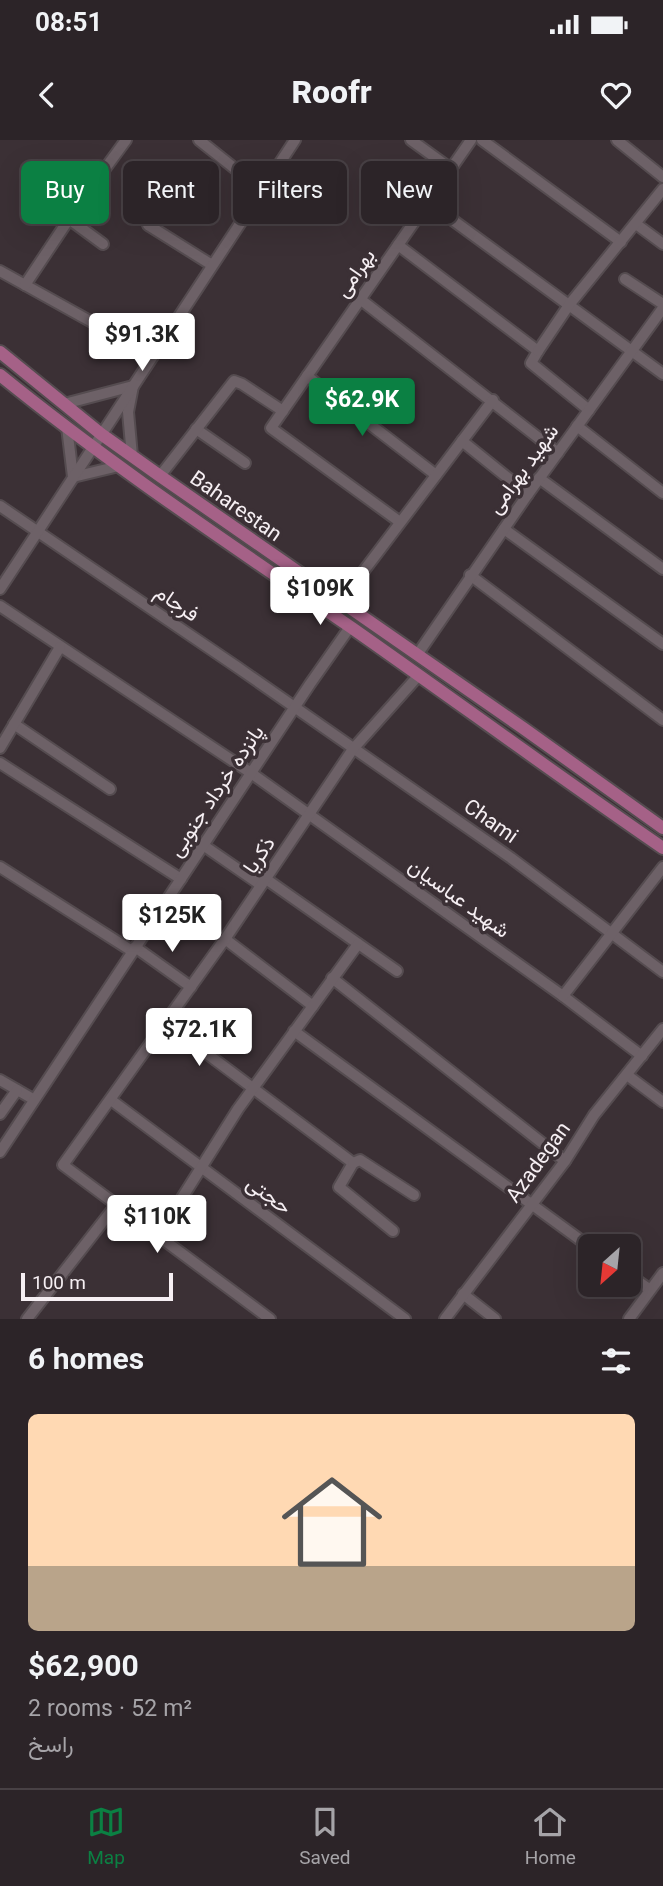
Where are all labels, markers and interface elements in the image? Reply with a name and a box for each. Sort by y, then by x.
text: 08:51 [35,4,102,45]
text: Roofr [291,70,372,120]
icon: back [28,76,66,114]
icon: heart [597,76,635,114]
chip: Buy [21,161,109,224]
chip: Rent [123,161,219,224]
chip: Filters [233,161,347,224]
chip: New [361,161,457,224]
street label: بهرامی [327,243,385,305]
pin: $91.3K [85,314,199,373]
text: $91.3K [105,318,179,354]
pin: $62.9K [305,378,419,438]
text: $62.9K [325,383,399,419]
street label: شهید بهرامی [480,418,568,522]
street label: Baharestan [182,463,288,551]
pin: $109K [271,568,369,627]
text: $109K [286,572,354,608]
street label: فرجام [147,577,205,631]
street label: پانزده خرداد جنوبی [161,719,274,865]
street label: Chami [456,791,524,853]
street label: ذکریا [236,830,285,881]
street label: شهید عباسیان [400,851,516,948]
pin: $125K [123,894,221,954]
text: $125K [138,899,206,935]
pin: $72.1K [142,1009,256,1068]
text: $72.1K [162,1013,236,1049]
street label: Azadegan [498,1115,580,1210]
street label: حجتی [238,1168,298,1224]
pin: $110K [108,1196,206,1255]
text: $110K [123,1200,191,1236]
north arrow [578,1234,640,1297]
map controls [578,1234,641,1297]
scale bar [21,1270,173,1302]
text: 100 m [32,1270,86,1299]
text: 6 homes [28,1338,144,1385]
icon: filters [597,1342,635,1380]
icon: home [269,1459,395,1585]
text: $62,900 [28,1645,139,1692]
text: 2 rooms · 52 m² [28,1692,192,1728]
text: راسخ [28,1728,74,1764]
tab: Map [87,1803,125,1874]
tab: Saved [299,1803,351,1874]
tab: Home [525,1803,576,1874]

